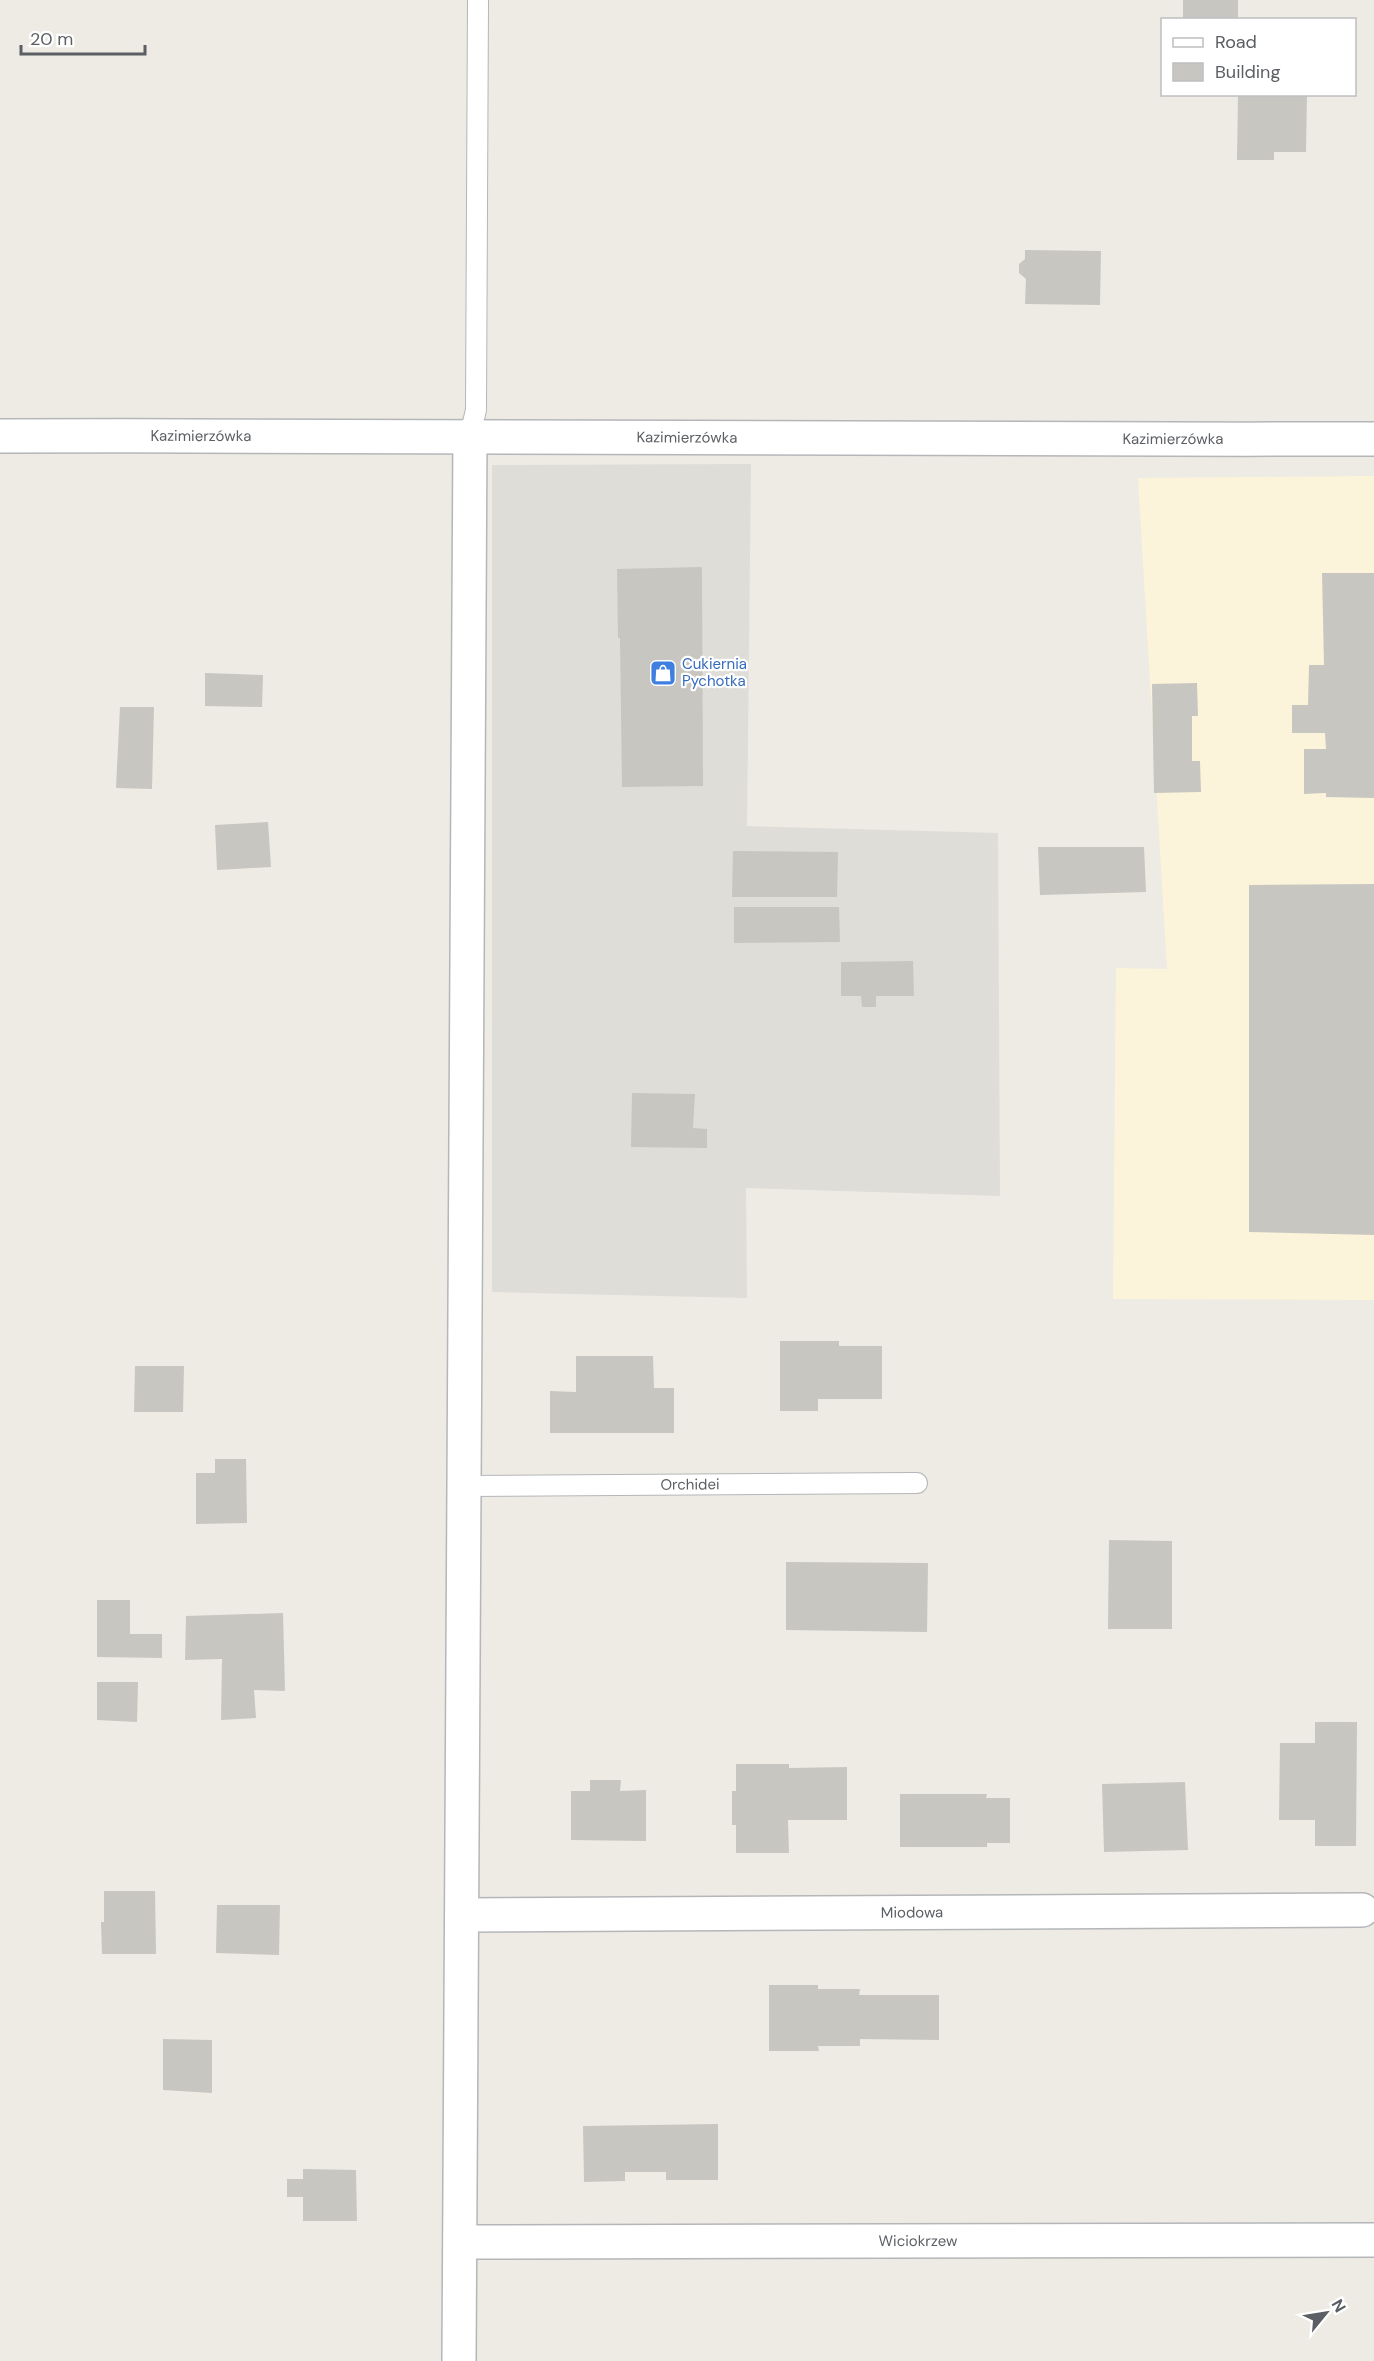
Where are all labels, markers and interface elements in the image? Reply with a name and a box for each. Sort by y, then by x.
scale bar [21,18,146,56]
legend [1161,18,1356,96]
text: 20 m [30,27,73,51]
text: Road [1215,30,1257,54]
text: Building [1215,60,1280,84]
street label: Kazimierzówka [151,426,251,446]
street label: Kazimierzówka [637,427,737,448]
street label: Kazimierzówka [1123,429,1223,449]
place label: Cukiernia Pychotka [682,654,747,691]
shop icon: Cukiernia Pychotka [648,658,678,688]
street label: Orchidei [660,1474,720,1495]
street label: Miodowa [881,1902,943,1923]
street label: Wiciokrzew [879,2231,958,2251]
north arrow [1296,2283,1356,2343]
text: N [1327,2295,1351,2316]

